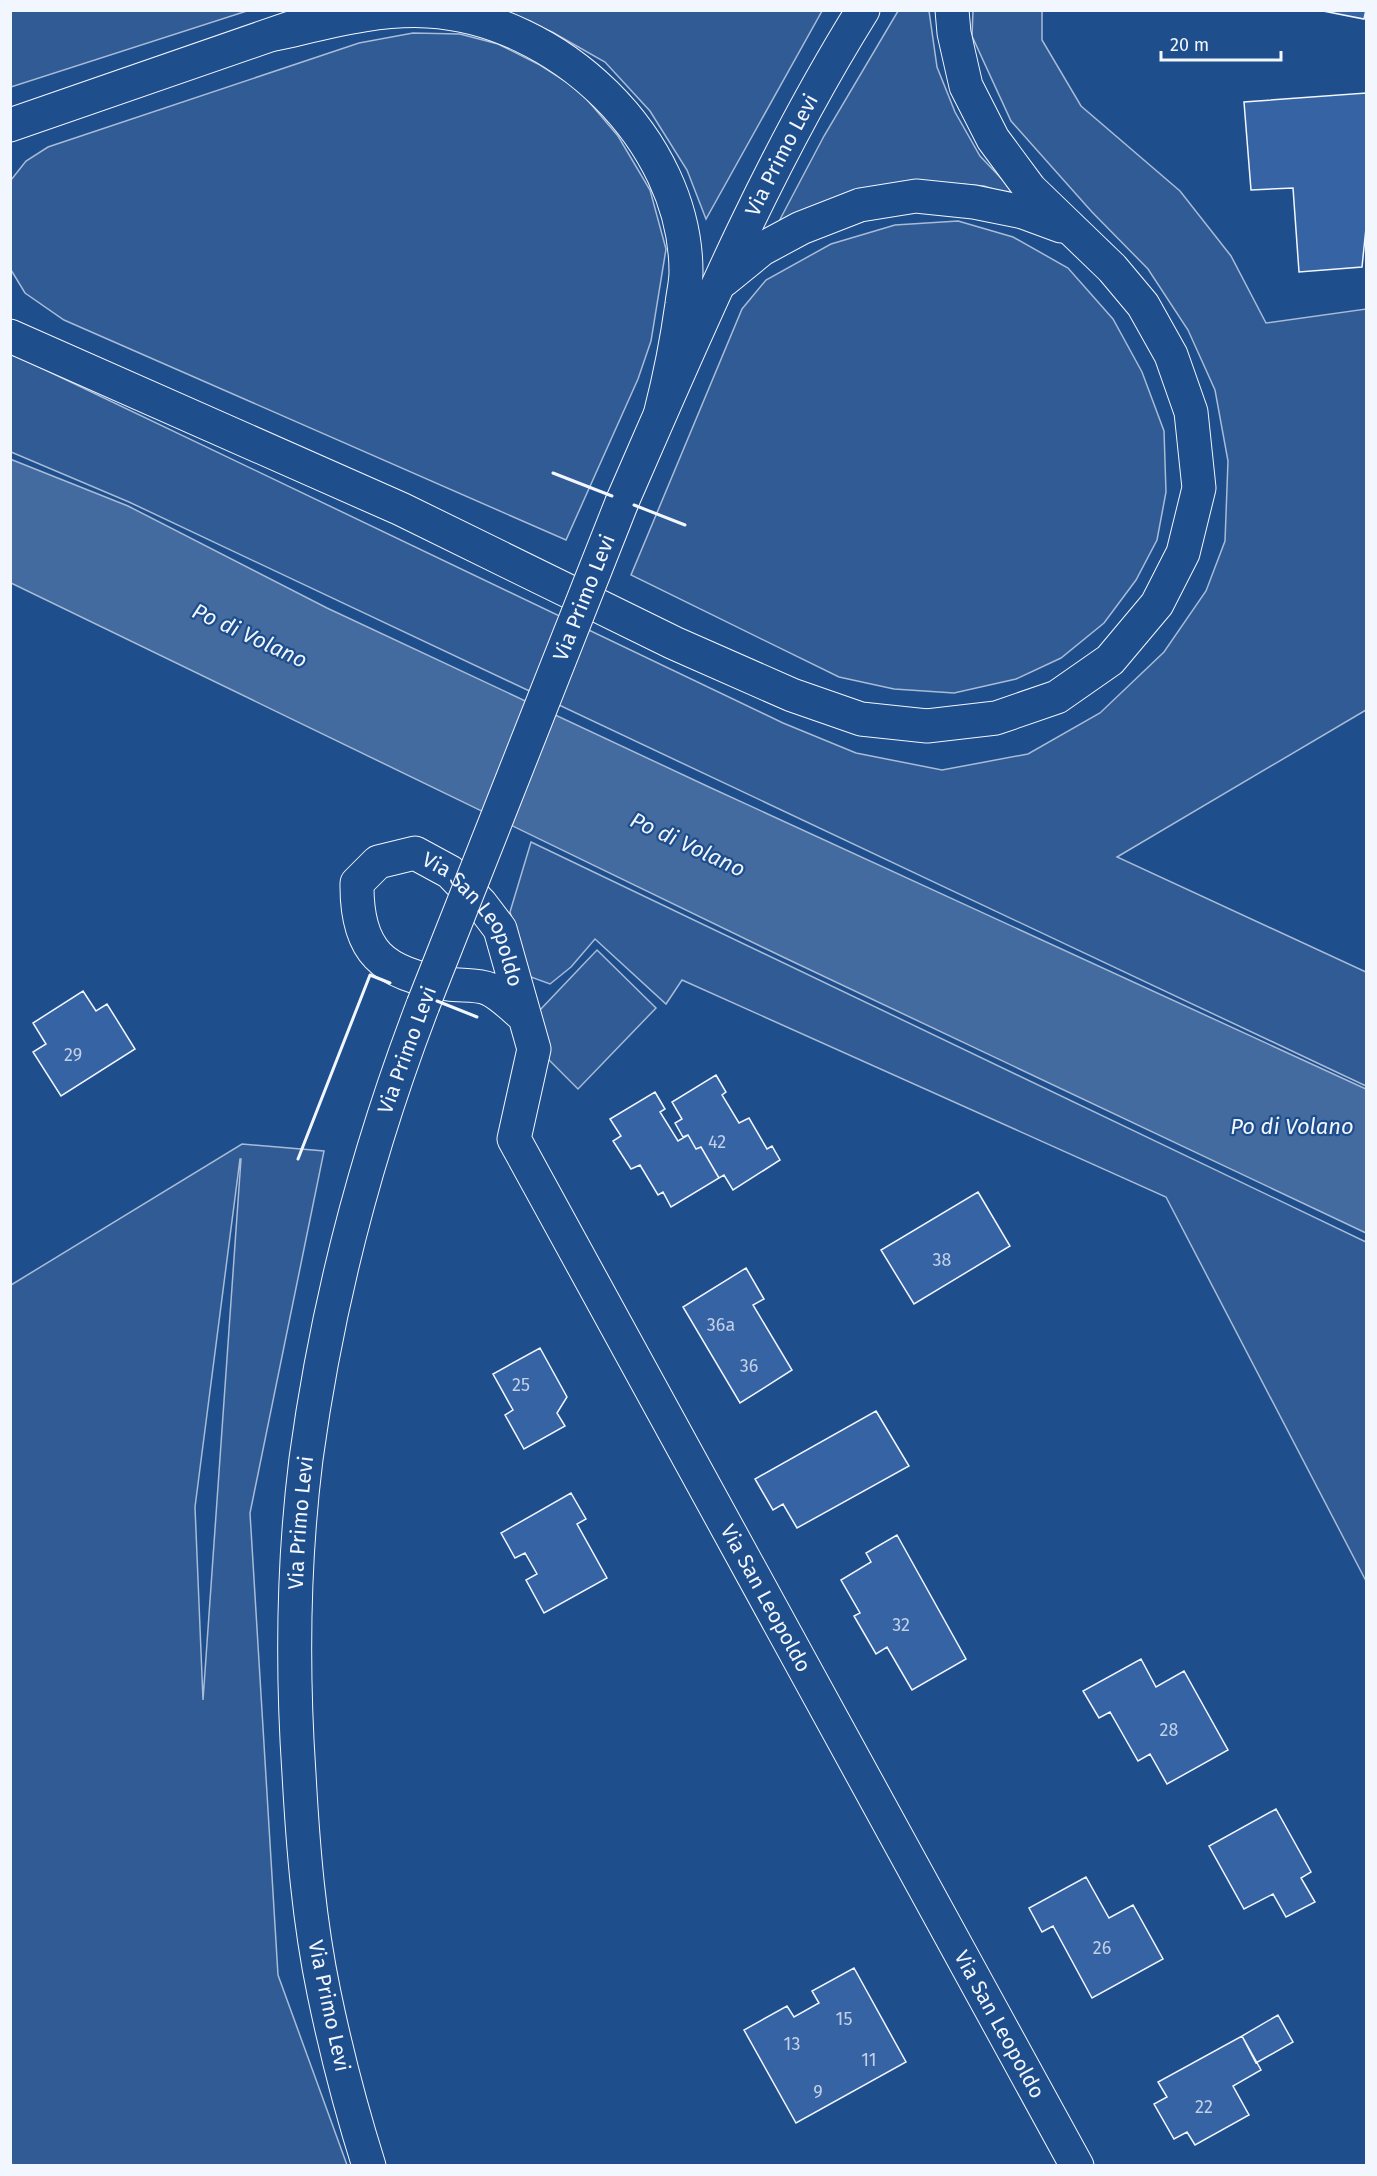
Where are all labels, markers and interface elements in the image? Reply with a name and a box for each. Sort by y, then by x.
scale bar [1161,24,1281,62]
text: 20 m [1170,34,1209,56]
street label: Via Primo Levi [739,89,824,220]
street label: Via Primo Levi [547,531,621,665]
water label: Po di Volano [188,597,312,674]
water label: Po di Volano [626,806,750,883]
street label: Via San Leopoldo [418,846,529,989]
street label: Via Primo Levi [372,983,442,1117]
house number: 29 [64,1044,82,1066]
water label: Po di Volano [1230,1113,1354,1140]
house number: 42 [708,1131,726,1153]
house number: 38 [933,1249,952,1271]
house number: 36a [707,1314,735,1336]
house number: 36 [740,1355,758,1377]
house number: 25 [512,1374,530,1396]
street label: Via Primo Levi [283,1454,319,1590]
street label: Via San Leopoldo [715,1520,817,1677]
house number: 32 [892,1614,910,1636]
house number: 28 [1160,1719,1178,1741]
house number: 26 [1093,1937,1111,1959]
street label: Via Primo Levi [302,1938,356,2074]
street label: Via San Leopoldo [948,1946,1050,2103]
house number: 15 [836,2008,852,2030]
house number: 13 [784,2033,800,2055]
house number: 11 [861,2049,877,2071]
house number: 9 [813,2081,823,2103]
house number: 22 [1195,2096,1213,2118]

